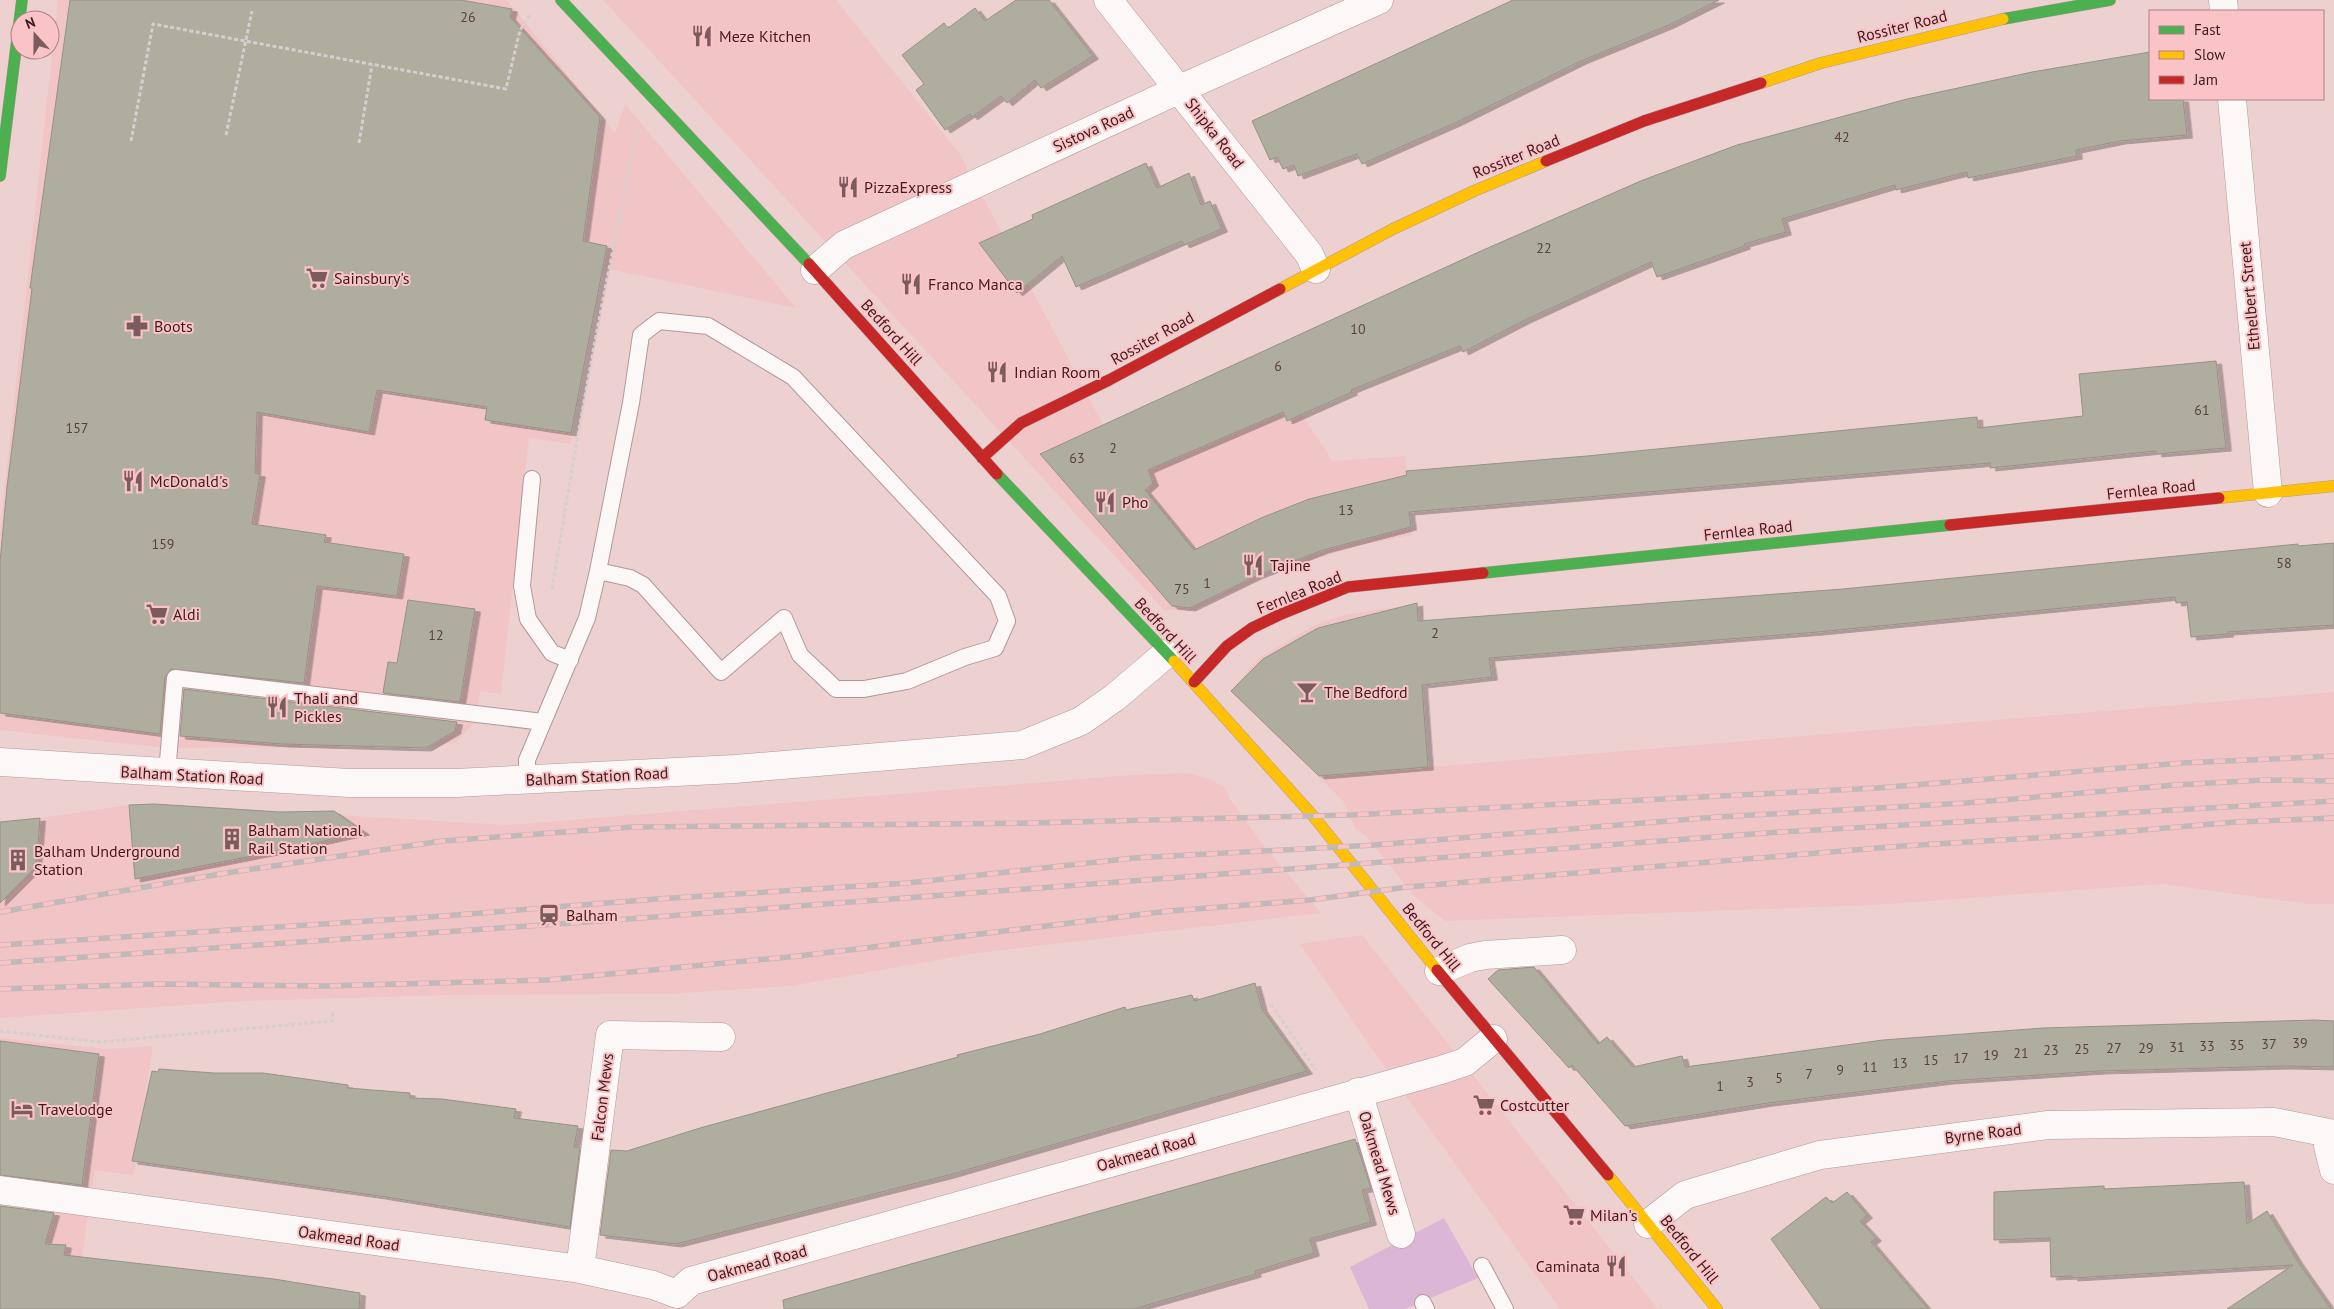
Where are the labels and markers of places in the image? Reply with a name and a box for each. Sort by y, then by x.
restaurant icon: Meze Kitchen [689,23,715,49]
place label: Meze Kitchen [719,26,811,46]
restaurant icon: PizzaExpress [835,174,861,200]
place label: PizzaExpress [864,177,952,197]
supermarket icon: Sainsbury's [304,265,330,291]
place label: Sainsbury's [334,268,410,288]
restaurant icon: Franco Manca [898,271,924,297]
place label: Franco Manca [928,274,1023,294]
pharmacy icon: Boots [124,313,150,339]
place label: Boots [154,316,193,336]
restaurant icon: Indian Room [984,359,1010,385]
place label: Indian Room [1014,362,1100,382]
restaurant icon: McDonald's [120,468,146,494]
place label: McDonald's [150,471,228,491]
restaurant icon: Pho [1092,489,1118,515]
place label: Pho [1122,492,1148,512]
restaurant icon: Tajine [1240,552,1266,578]
place label: Tajine [1270,555,1311,575]
supermarket icon: Aldi [144,601,170,627]
place label: Aldi [173,604,200,624]
bar icon: The Bedford [1294,679,1320,705]
place label: The Bedford [1324,682,1408,702]
place label: Thali and Pickles [294,688,358,726]
restaurant icon: Thali and Pickles [264,694,290,720]
place label: Balham National Rail Station [248,820,363,858]
building icon: Balham National Rail Station [219,826,245,852]
place label: Balham Underground Station [34,841,180,879]
building icon: Balham Underground Station [5,847,31,873]
station icon: Balham [536,902,562,928]
place label: Balham [566,905,618,925]
supermarket icon: Costcutter [1471,1092,1497,1118]
place label: Costcutter [1500,1095,1570,1115]
hotel icon: Travelodge [9,1096,35,1122]
place label: Travelodge [38,1099,113,1119]
supermarket icon: Milan's [1561,1202,1587,1228]
place label: Milan's [1590,1205,1638,1225]
restaurant icon: Caminata [1603,1253,1629,1279]
place label: Caminata [1536,1256,1600,1276]

